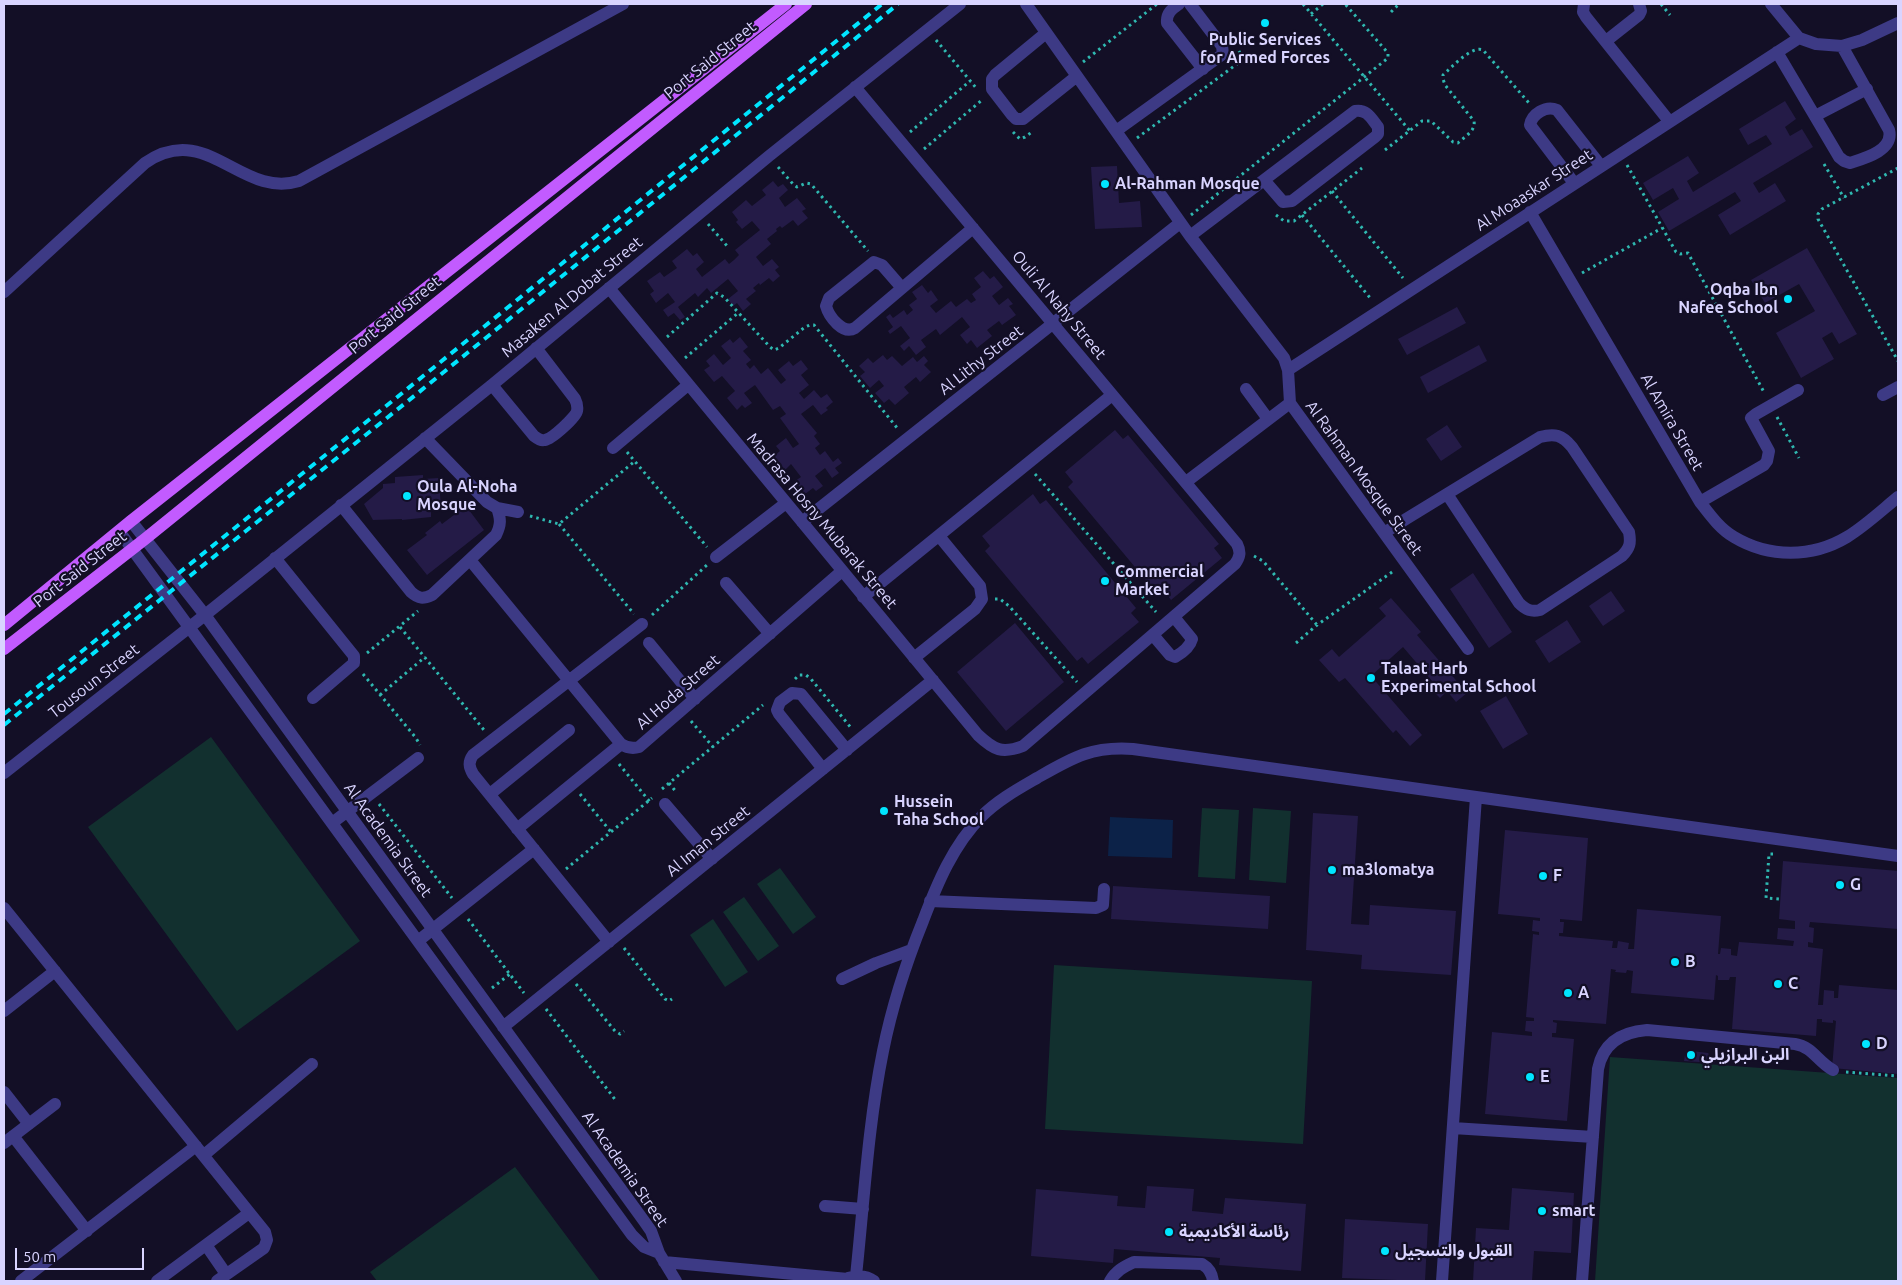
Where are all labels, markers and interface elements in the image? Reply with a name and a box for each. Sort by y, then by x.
street label: Port Said Street [660,17,760,103]
marker: Public Services for Armed Forces [1259,17,1271,29]
place label: Public Services for Armed Forces [1200,30,1330,68]
street label: Al Moaaskar Street [1472,145,1596,235]
place label: Al-Rahman Mosque [1115,174,1260,194]
marker: Al-Rahman Mosque [1099,178,1111,190]
street label: Masaken Al Dobat Street [498,232,646,362]
street label: Ouli Al Nahy Street [1008,247,1110,363]
street label: Port Said Street [345,272,445,358]
place label: Oqba Ibn Nafee School [1678,280,1778,318]
marker: Oqba Ibn Nafee School [1782,293,1794,305]
street label: Al Lithy Street [935,321,1027,399]
street label: Al Amira Street [1636,370,1708,474]
street label: Al Rahman Mosque Street [1301,397,1427,559]
street label: Madrasa Hosny Mubarak Street [743,429,901,613]
place label: Oula Al-Noha Mosque [417,477,517,515]
marker: Oula Al-Noha Mosque [401,490,413,502]
street label: Port Said Street [30,527,130,611]
place label: Commercial Market [1115,562,1204,600]
marker: Commercial Market [1099,575,1111,587]
street label: Tousoun Street [45,640,143,722]
street label: Al Hoda Street [632,650,724,734]
place label: Talaat Harb Experimental School [1381,659,1536,697]
marker: Talaat Harb Experimental School [1365,672,1377,684]
street label: Al Academia Street [340,779,436,901]
place label: Hussein Taha School [894,792,983,830]
street label: Al Iman Street [662,801,754,881]
marker: Hussein Taha School [878,805,890,817]
place label: ma3lomatya [1342,860,1435,880]
marker: ma3lomatya [1326,864,1338,876]
place label: F [1553,866,1562,886]
marker: F [1537,870,1549,882]
place label: G [1850,875,1861,895]
marker: G [1834,879,1846,891]
place label: B [1685,952,1696,972]
marker: B [1669,956,1681,968]
place label: C [1788,974,1798,994]
marker: C [1772,978,1784,990]
place label: A [1578,983,1589,1003]
marker: A [1562,987,1574,999]
place label: D [1876,1034,1888,1054]
marker: D [1860,1038,1872,1050]
place label: البن البرازيلي [1701,1045,1789,1065]
marker: البن البرازيلي [1685,1049,1697,1061]
place label: E [1540,1067,1550,1087]
marker: E [1524,1071,1536,1083]
street label: Al Academia Street [578,1108,672,1230]
place label: smart [1552,1201,1596,1221]
marker: smart [1536,1205,1548,1217]
place label: رئاسة الأكاديمية [1179,1222,1289,1242]
marker: رئاسة الأكاديمية [1163,1226,1175,1238]
scale bar [18,1238,146,1270]
place label: القبول والتسجيل [1395,1241,1512,1261]
marker: القبول والتسجيل [1379,1245,1391,1257]
text: 50 m [23,1248,56,1265]

